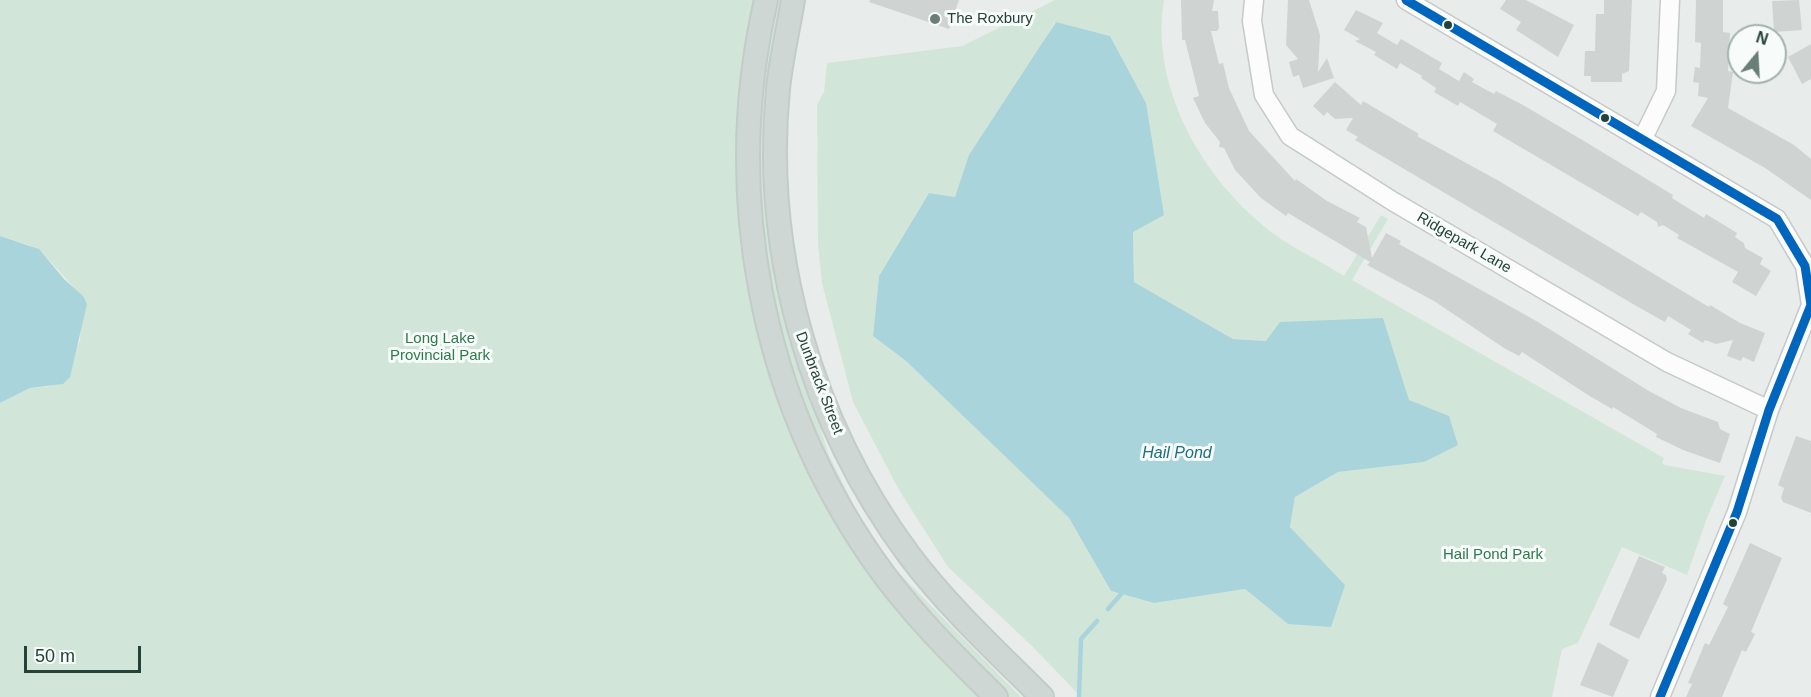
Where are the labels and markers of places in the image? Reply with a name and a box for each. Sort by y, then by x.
place label: The Roxbury [947,10,1033,28]
marker: The Roxbury [928,12,942,26]
unlabelled marker [1442,19,1454,31]
unlabelled marker [1599,112,1611,124]
unlabelled marker [1727,517,1739,529]

